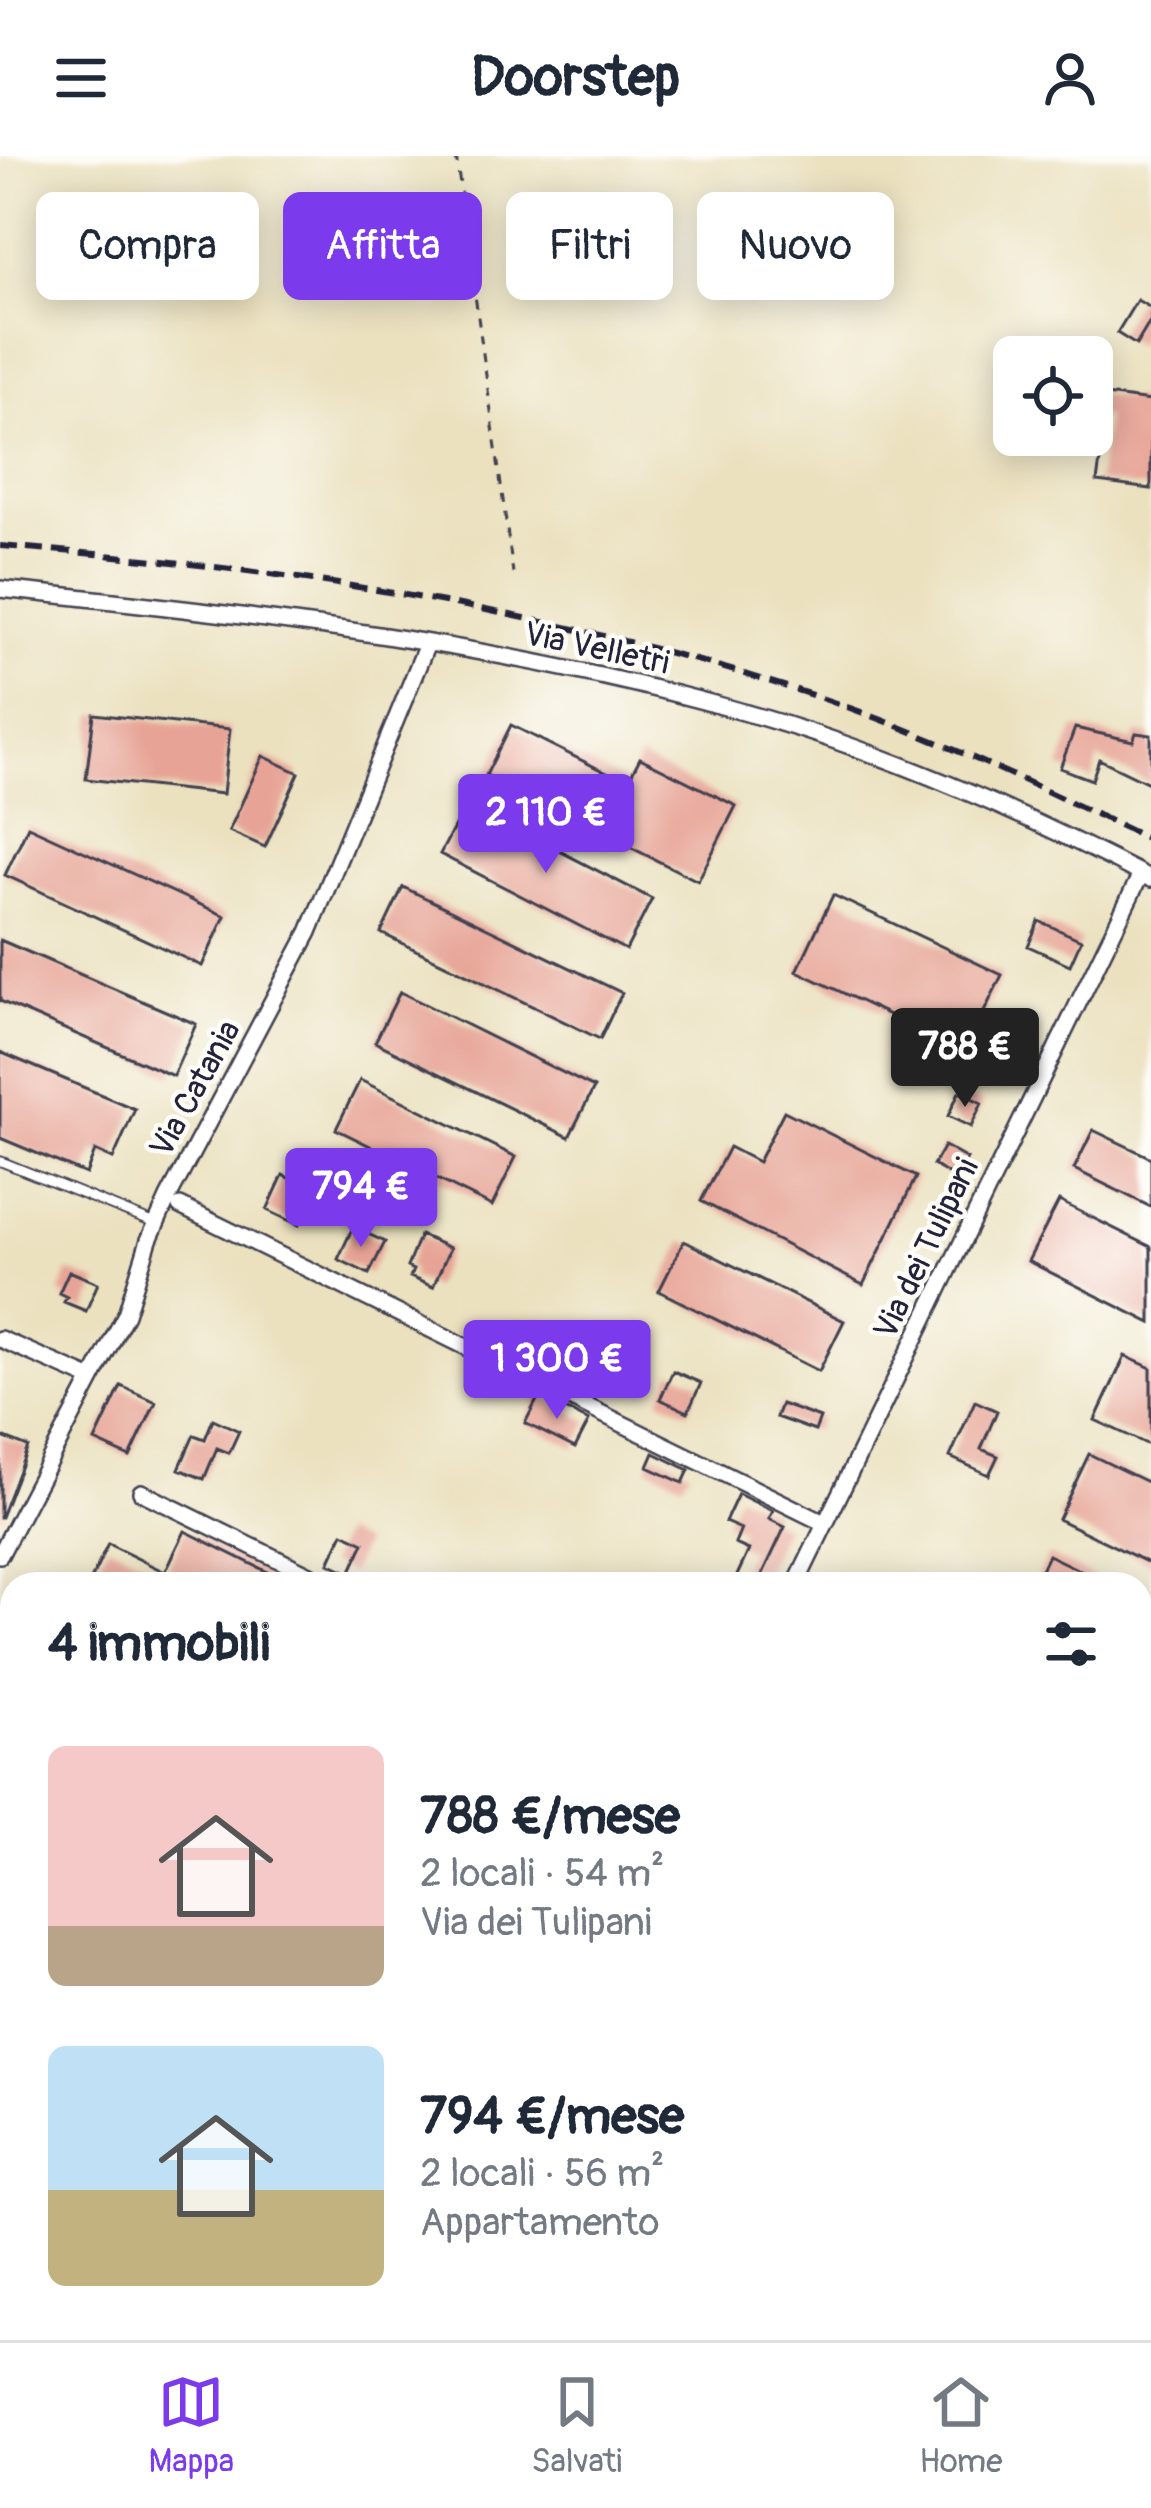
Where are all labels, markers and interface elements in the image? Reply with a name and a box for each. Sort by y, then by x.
text: Doorstep [471,44,680,112]
icon: menu [48,45,114,111]
icon: person [1037,45,1103,111]
chip: Compra [36,192,259,300]
chip: Affitta [283,192,482,300]
chip: Filtri [506,192,673,300]
chip: Nuovo [697,192,894,300]
map controls [993,336,1113,456]
button: locate [993,336,1113,456]
street label: Via Velletri [520,613,673,684]
pin: 2 110 € [435,774,657,876]
text: 2 110 € [485,788,607,837]
pin: 788 € [881,1008,1049,1110]
street label: Via Catania [141,1013,250,1164]
text: 788 € [918,1022,1012,1071]
pin: 794 € [277,1148,445,1250]
street label: Via dei Tulipani [865,1152,988,1346]
text: 794 € [312,1162,410,1211]
pin: 1 300 € [446,1320,668,1422]
text: 1 300 € [491,1334,623,1383]
icon: filters [1038,1611,1104,1677]
text: 4 immobili [48,1612,270,1676]
text: 788 €/mese [420,1785,680,1849]
icon: home [144,1794,288,1938]
text: 2 locali · 54 m² [420,1849,664,1898]
text: Via dei Tulipani [420,1898,652,1947]
text: 794 €/mese [420,2085,684,2149]
icon: home [144,2094,288,2238]
text: 2 locali · 56 m² [420,2149,664,2198]
text: Appartamento [420,2198,659,2247]
tab: Mappa [149,2369,234,2482]
tab: Salvati [531,2369,622,2482]
tab: Home [919,2369,1002,2482]

